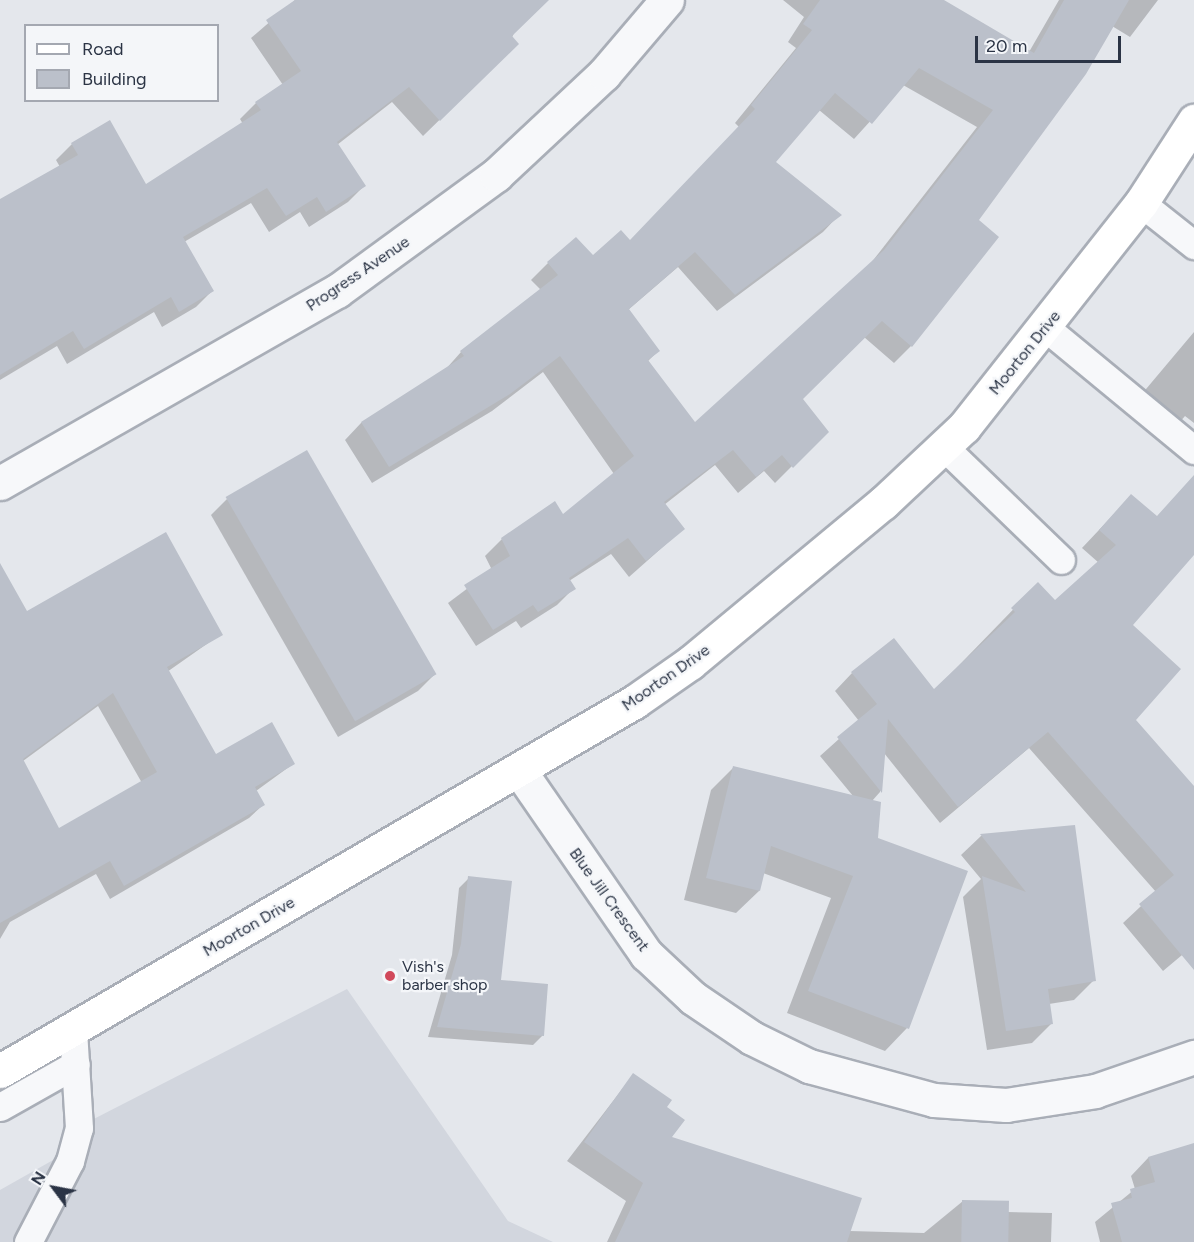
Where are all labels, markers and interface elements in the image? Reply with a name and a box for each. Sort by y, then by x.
legend [24,24,219,102]
scale bar [978,24,1124,62]
text: 20 m [986,35,1027,57]
text: Road [82,38,123,60]
text: Building [82,68,147,90]
street label: Progress Avenue [303,232,413,316]
street label: Moorton Drive [985,307,1065,399]
street label: Moorton Drive [618,641,714,715]
street label: Blue Jill Crescent [565,844,653,956]
street label: Moorton Drive [200,893,298,961]
place label: Vish's barber shop [402,957,488,995]
marker: Vish's barber shop [383,969,397,983]
north arrow [24,1158,84,1218]
text: N [27,1168,50,1188]

